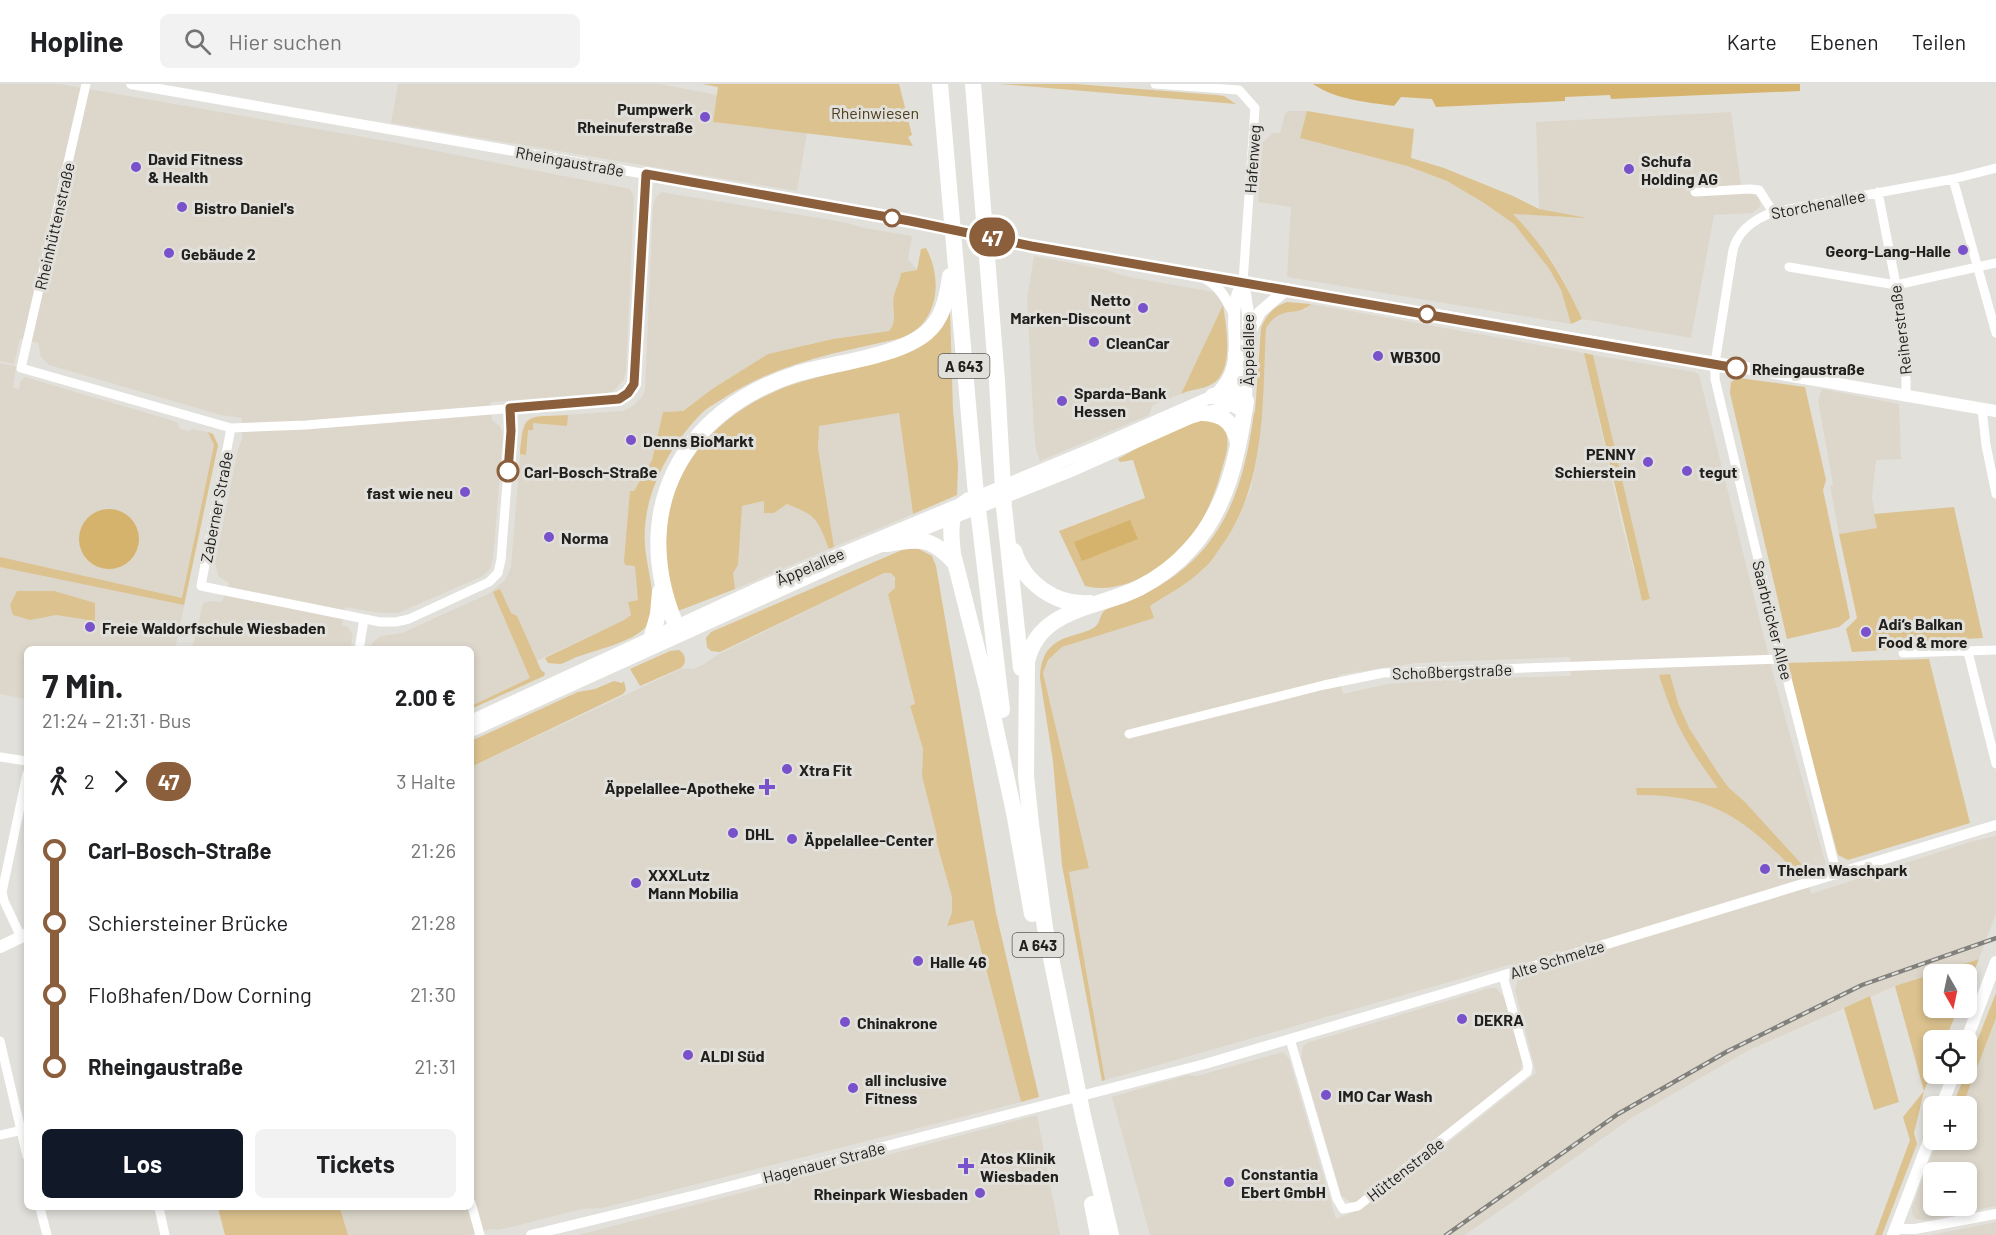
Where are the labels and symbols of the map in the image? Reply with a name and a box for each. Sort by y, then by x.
place label: Pumpwerk Rheinuferstraße [577,99,693,136]
park label: Rheinwiesen [831,103,919,122]
marker: Pumpwerk Rheinuferstraße [698,110,712,124]
street label: Hafenweg [1240,124,1264,194]
street label: Rheingaustraße [514,142,626,180]
place label: David Fitness & Health [148,149,243,186]
place label: Schufa Holding AG [1641,151,1718,188]
street label: Rheinhüttenstraße [30,160,78,292]
marker: David Fitness & Health [129,160,143,174]
marker: Schufa Holding AG [1622,162,1636,176]
street label: Storchenallee [1769,186,1867,222]
place label: Bistro Daniel's [194,198,294,217]
marker: Bistro Daniel's [175,200,189,214]
unlabelled marker [883,209,901,227]
line badge: 47 [965,218,1019,256]
place label: Georg-Lang-Halle [1826,241,1951,260]
marker: Georg-Lang-Halle [1956,243,1970,257]
place label: Gebäude 2 [181,244,256,263]
marker: Gebäude 2 [162,246,176,260]
street label: Reiherstraße [1885,284,1915,376]
place label: Netto Marken-Discount [1010,290,1131,327]
marker: Netto Marken-Discount [1136,301,1150,315]
unlabelled marker [1418,305,1436,323]
street label: Äppelallee [1238,314,1257,386]
place label: CleanCar [1106,333,1170,352]
marker: CleanCar [1087,335,1101,349]
place label: WB300 [1390,347,1441,366]
marker: WB300 [1371,349,1385,363]
road number: A 643 [938,354,990,378]
marker: Rheingaustraße [1725,357,1747,379]
place label: Rheingaustraße [1752,359,1865,378]
place label: Sparda-Bank Hessen [1074,383,1167,420]
marker: Sparda-Bank Hessen [1055,394,1069,408]
place label: Denns BioMarkt [643,431,754,450]
marker: Denns BioMarkt [624,433,638,447]
place label: PENNY Schierstein [1555,444,1636,481]
street label: Zaberner Straße [196,450,236,564]
marker: PENNY Schierstein [1641,455,1655,469]
marker: Carl-Bosch-Straße [497,460,519,482]
place label: Carl-Bosch-Straße [524,462,658,481]
place label: tegut [1699,462,1737,481]
marker: tegut [1680,464,1694,478]
place label: fast wie neu [366,483,453,502]
marker: fast wie neu [458,485,472,499]
place label: Norma [561,528,609,547]
marker: Norma [542,530,556,544]
street label: Äppelallee [773,543,847,589]
street label: Saarbrücker Allee [1749,558,1797,682]
place label: Adi‘s Balkan Food & more [1878,614,1968,651]
place label: Freie Waldorfschule Wiesbaden [102,618,326,637]
marker: Freie Waldorfschule Wiesbaden [83,620,97,634]
marker: Adi‘s Balkan Food & more [1859,625,1873,639]
street label: Schoßbergstraße [1392,659,1512,683]
place label: Xtra Fit [799,760,852,779]
marker: Xtra Fit [780,762,794,776]
place label: Äppelallee-Apotheke [605,778,755,797]
marker: Äppelallee-Apotheke [760,780,774,794]
place label: DHL [745,824,774,843]
marker: DHL [726,826,740,840]
place label: Äppelallee-Center [804,830,934,849]
marker: Äppelallee-Center [785,832,799,846]
place label: Thelen Waschpark [1777,860,1908,879]
marker: Thelen Waschpark [1758,862,1772,876]
place label: XXXLutz Mann Mobilia [648,865,739,902]
marker: XXXLutz Mann Mobilia [629,876,643,890]
road number: A 643 [1012,933,1064,957]
street label: Alte Schmelze [1507,936,1607,982]
place label: Halle 46 [930,952,987,971]
marker: Halle 46 [911,954,925,968]
north arrow [1923,964,1977,1018]
place label: DEKRA [1474,1010,1524,1029]
marker: DEKRA [1455,1012,1469,1026]
place label: Chinakrone [857,1013,938,1032]
marker: Chinakrone [838,1015,852,1029]
place label: ALDI Süd [700,1046,765,1065]
marker: ALDI Süd [681,1048,695,1062]
place label: all inclusive Fitness [865,1070,947,1107]
marker: all inclusive Fitness [846,1081,860,1095]
place label: IMO Car Wash [1338,1086,1433,1105]
marker: IMO Car Wash [1319,1088,1333,1102]
street label: Hüttenstraße [1363,1133,1447,1205]
street label: Hagenauer Straße [761,1138,887,1186]
place label: Atos Klinik Wiesbaden [980,1148,1059,1185]
marker: Atos Klinik Wiesbaden [957,1157,975,1175]
place label: Constantia Ebert GmbH [1241,1164,1326,1201]
marker: Constantia Ebert GmbH [1222,1175,1236,1189]
place label: Rheinpark Wiesbaden [814,1184,968,1203]
marker: Rheinpark Wiesbaden [973,1186,987,1200]

